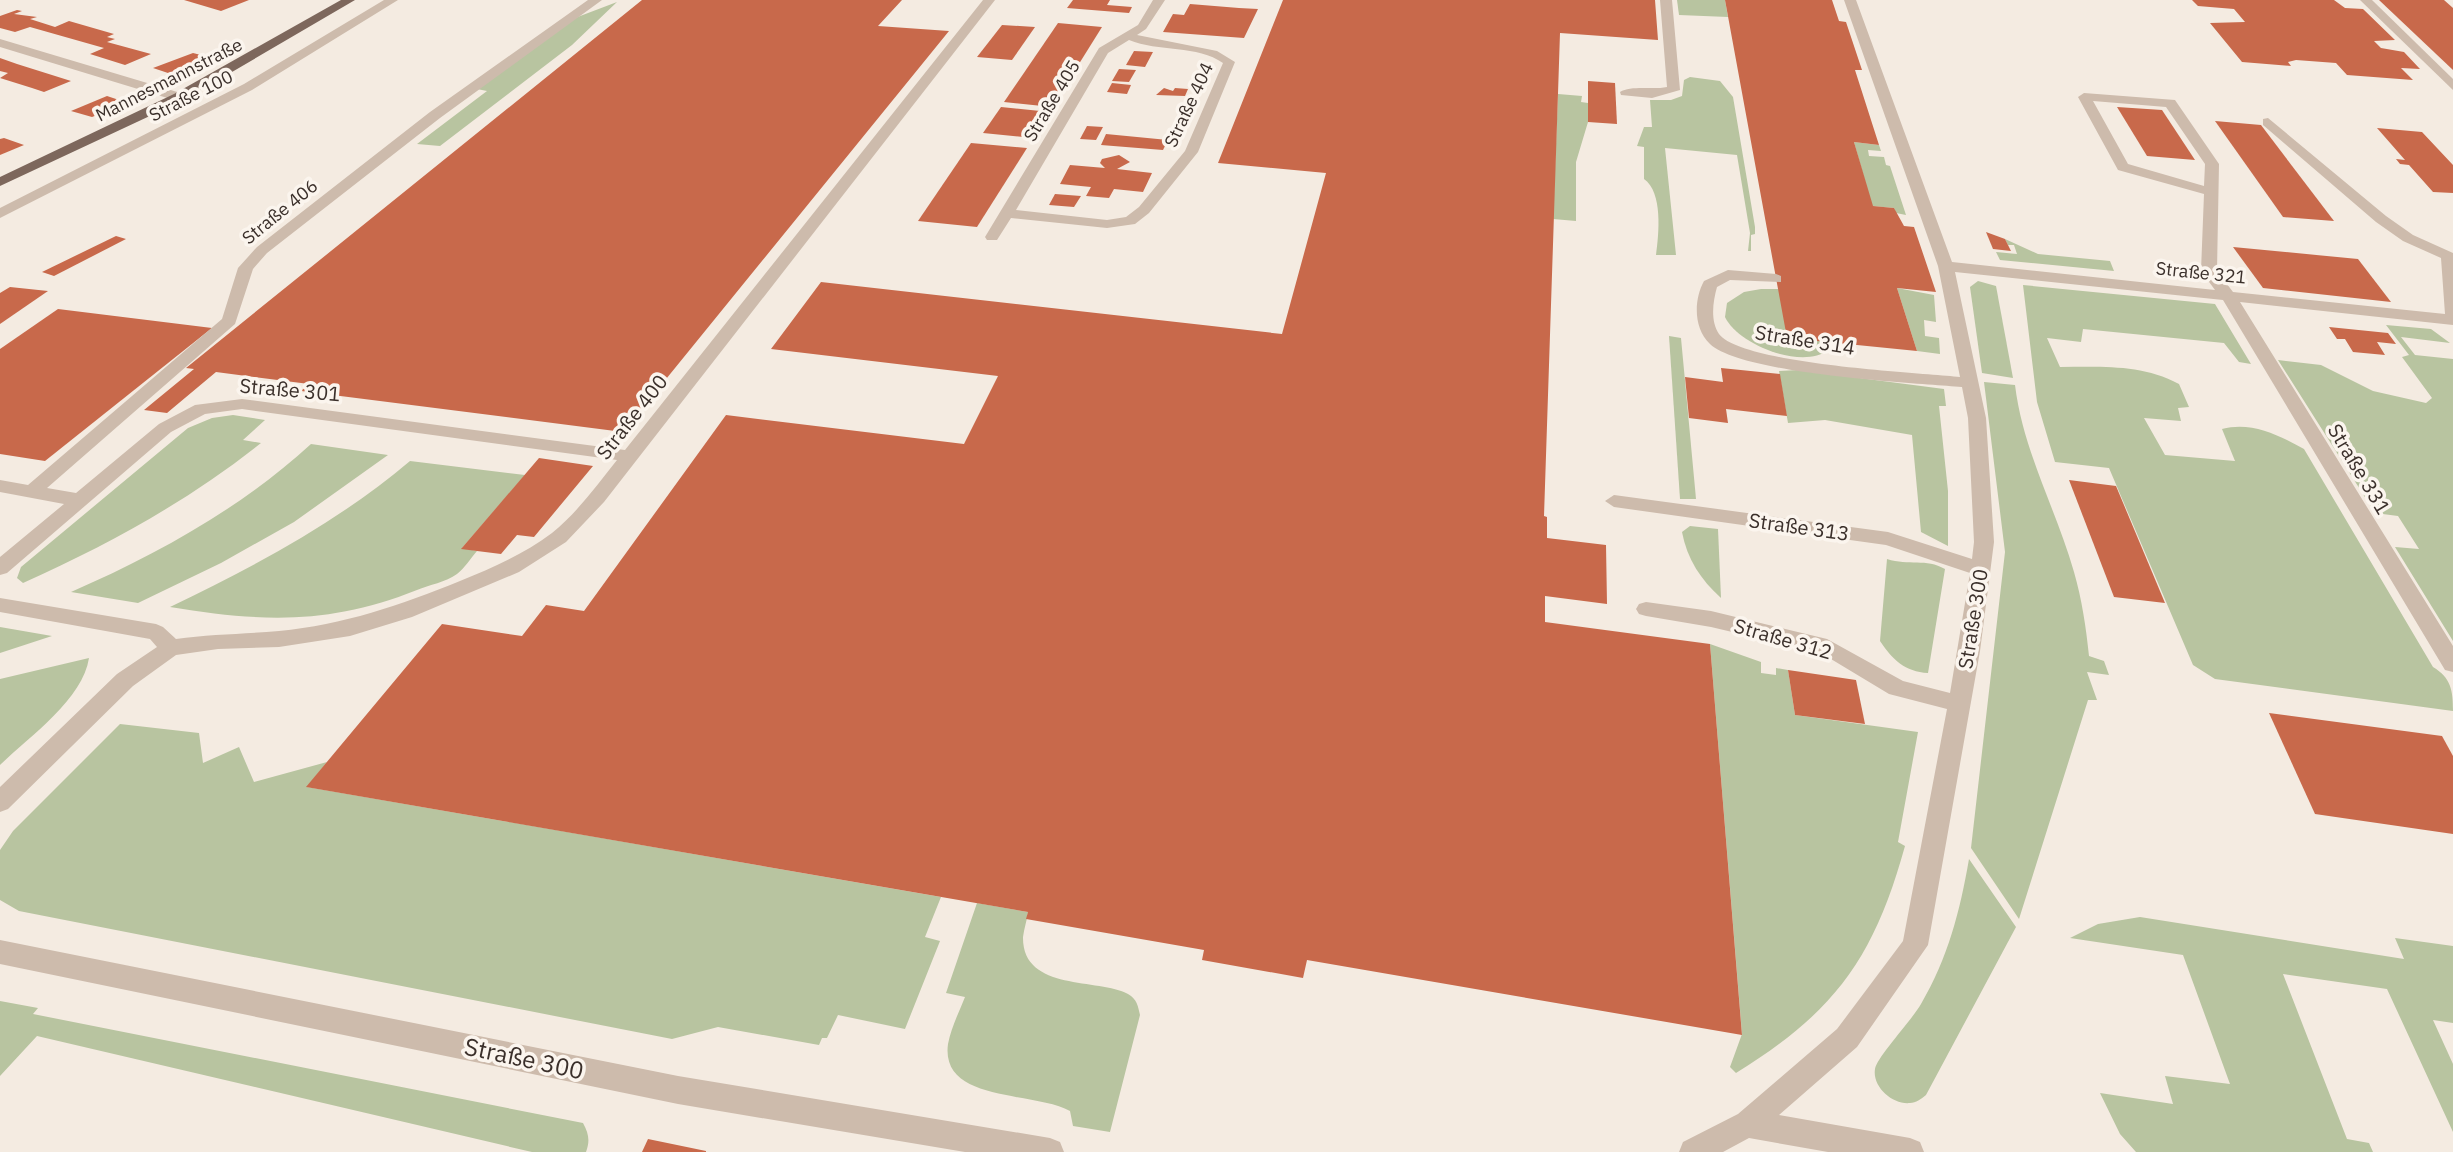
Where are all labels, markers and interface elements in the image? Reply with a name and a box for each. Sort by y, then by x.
street label: Mannesmannstraße [92,33,246,126]
street label: Straße 405 [1018,56,1085,146]
street label: Straße 404 [1159,59,1218,151]
street label: Straße 100 [145,65,237,126]
street label: Straße 406 [237,174,322,249]
street label: Straße 321 [2155,256,2247,289]
street label: Straße 314 [1753,318,1857,361]
street label: Straße 400 [590,369,673,465]
street label: Straße 301 [239,372,342,407]
street label: Straße 331 [2322,418,2397,519]
street label: Straße 313 [1747,506,1851,547]
street label: Straße 300 [1951,567,1994,671]
street label: Straße 312 [1731,612,1835,665]
street label: Straße 300 [462,1030,587,1086]

